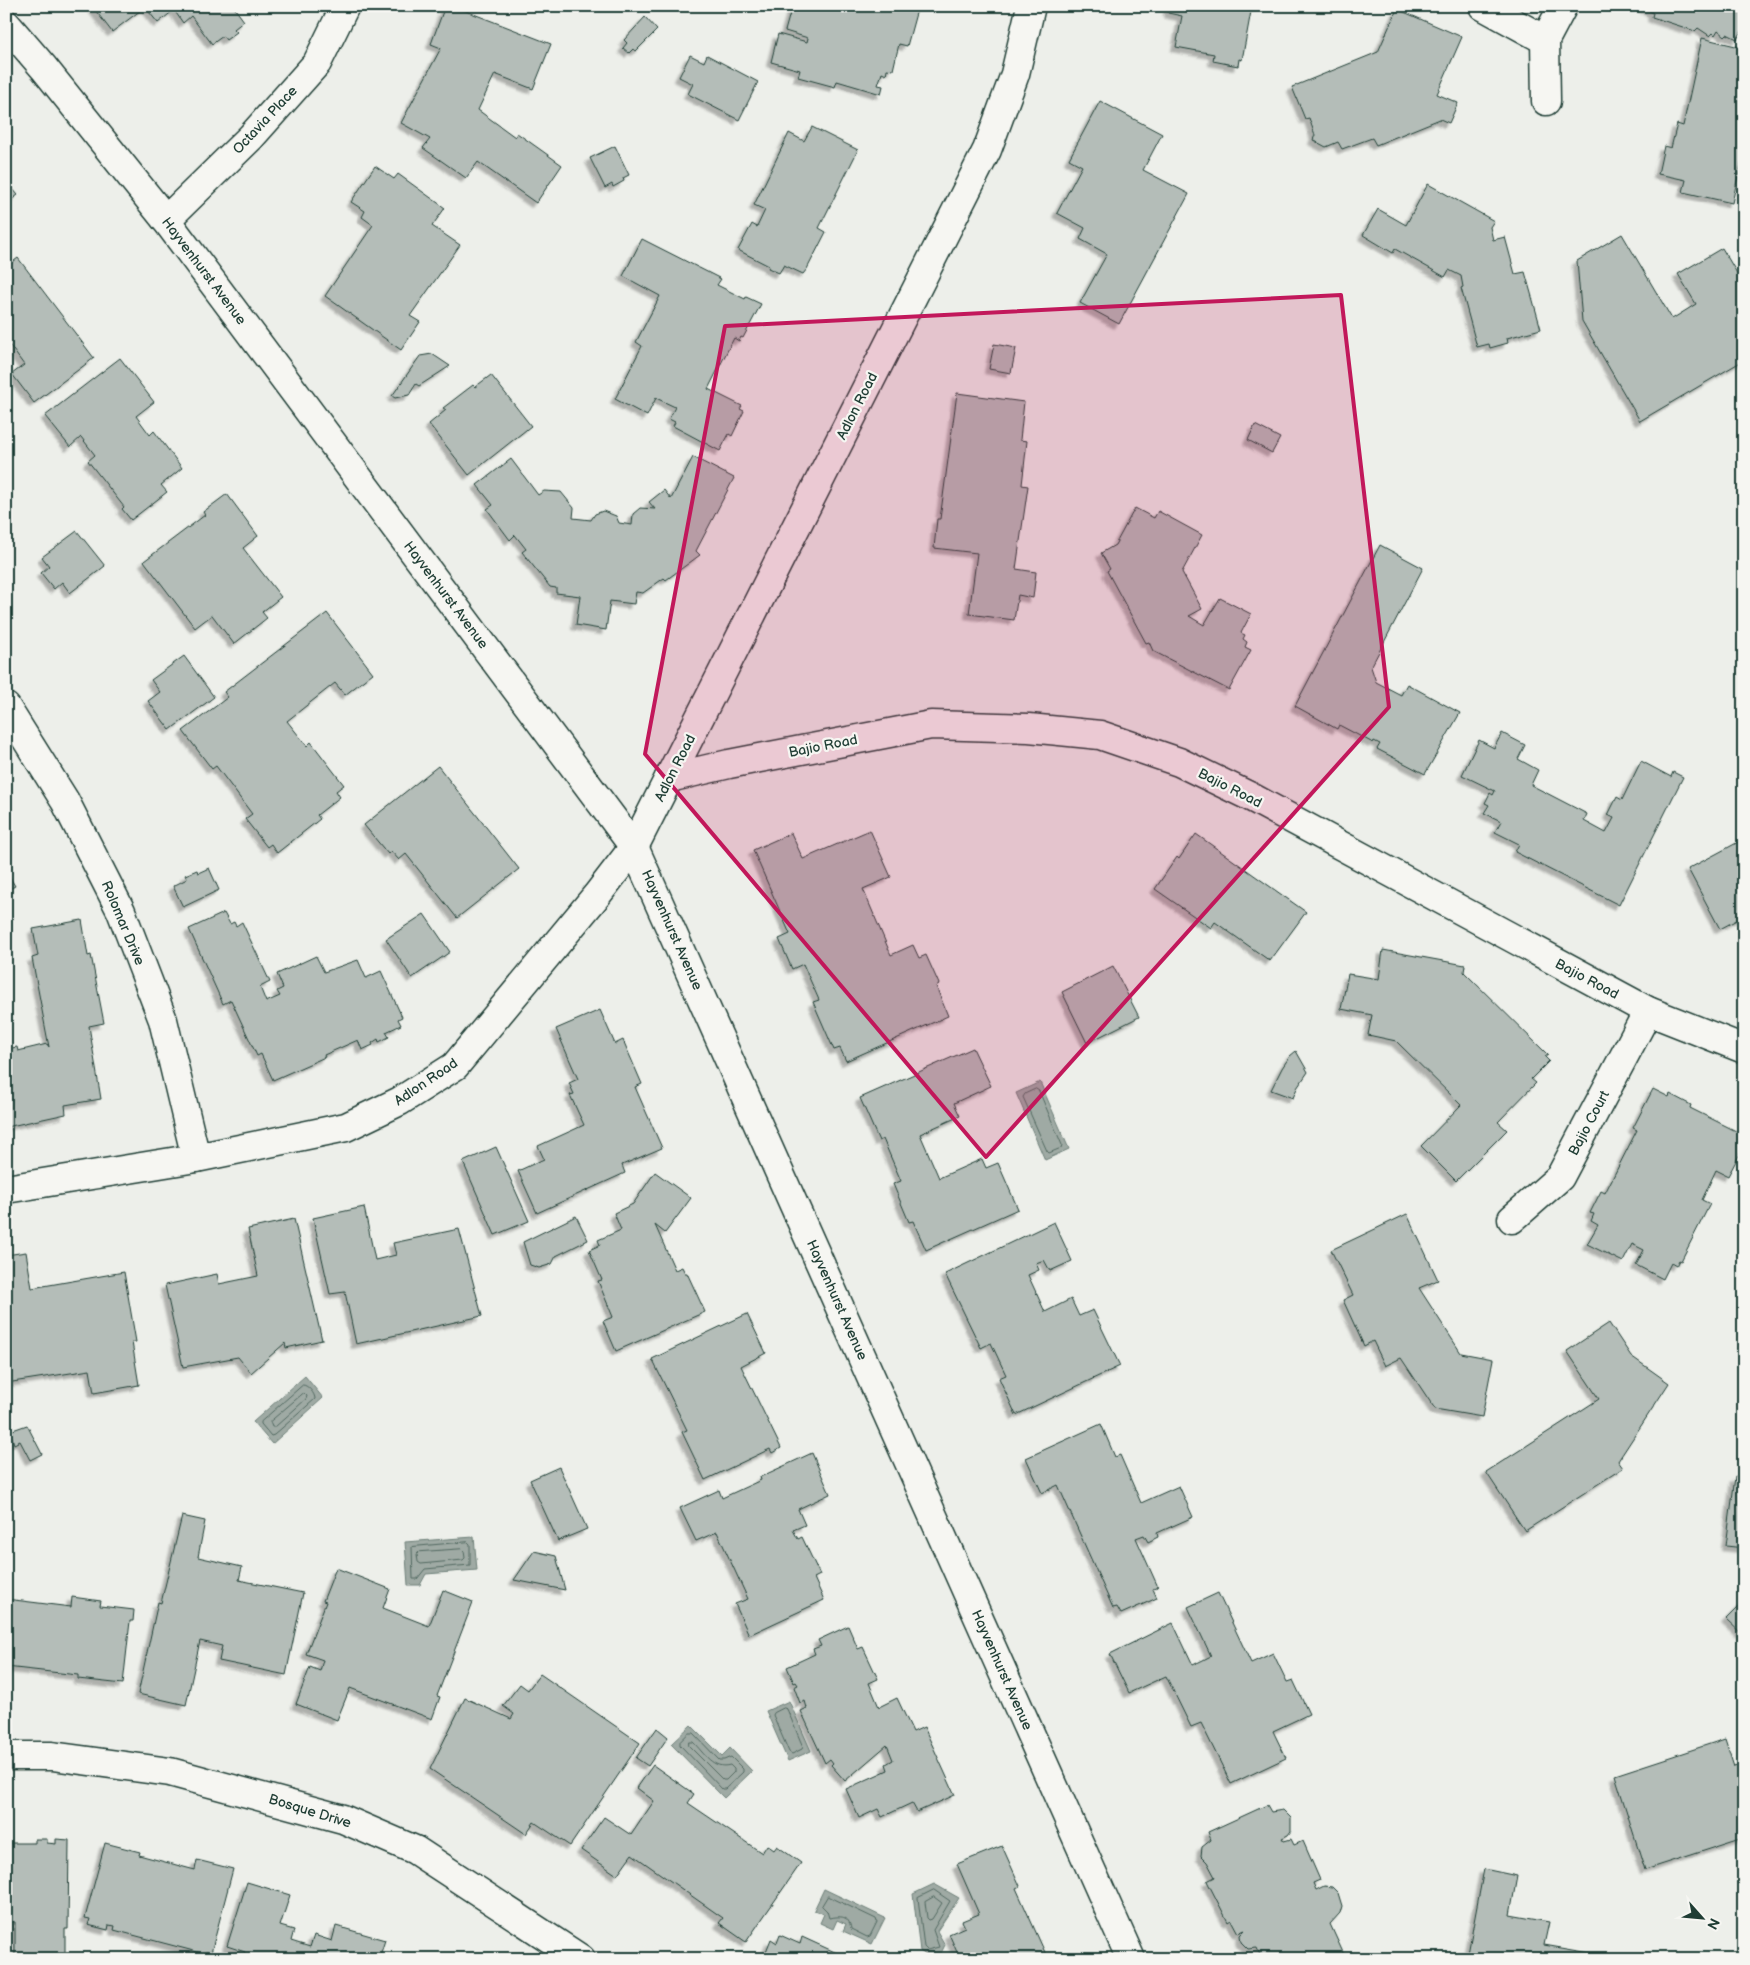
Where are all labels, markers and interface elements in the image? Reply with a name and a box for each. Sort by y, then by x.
street label: Octavia Place [229,82,301,158]
street label: Hayvenhurst Avenue [158,214,250,328]
street label: Adlon Road [833,370,881,442]
street label: Hayvenhurst Avenue [400,538,492,652]
street label: Bajio Road [787,731,859,761]
street label: Adlon Road [651,732,699,804]
street label: Bajio Road [1195,765,1265,811]
street label: Hayvenhurst Avenue [638,867,706,993]
street label: Rolomar Drive [98,878,148,968]
street label: Bajio Road [1552,955,1622,1003]
street label: Adlon Road [391,1055,461,1109]
street label: Bajio Court [1565,1087,1613,1158]
street label: Hayvenhurst Avenue [803,1237,871,1363]
street label: Hayvenhurst Avenue [968,1607,1036,1733]
street label: Bosque Drive [267,1790,353,1832]
north arrow [1678,1892,1728,1942]
text: N [1703,1915,1723,1932]

